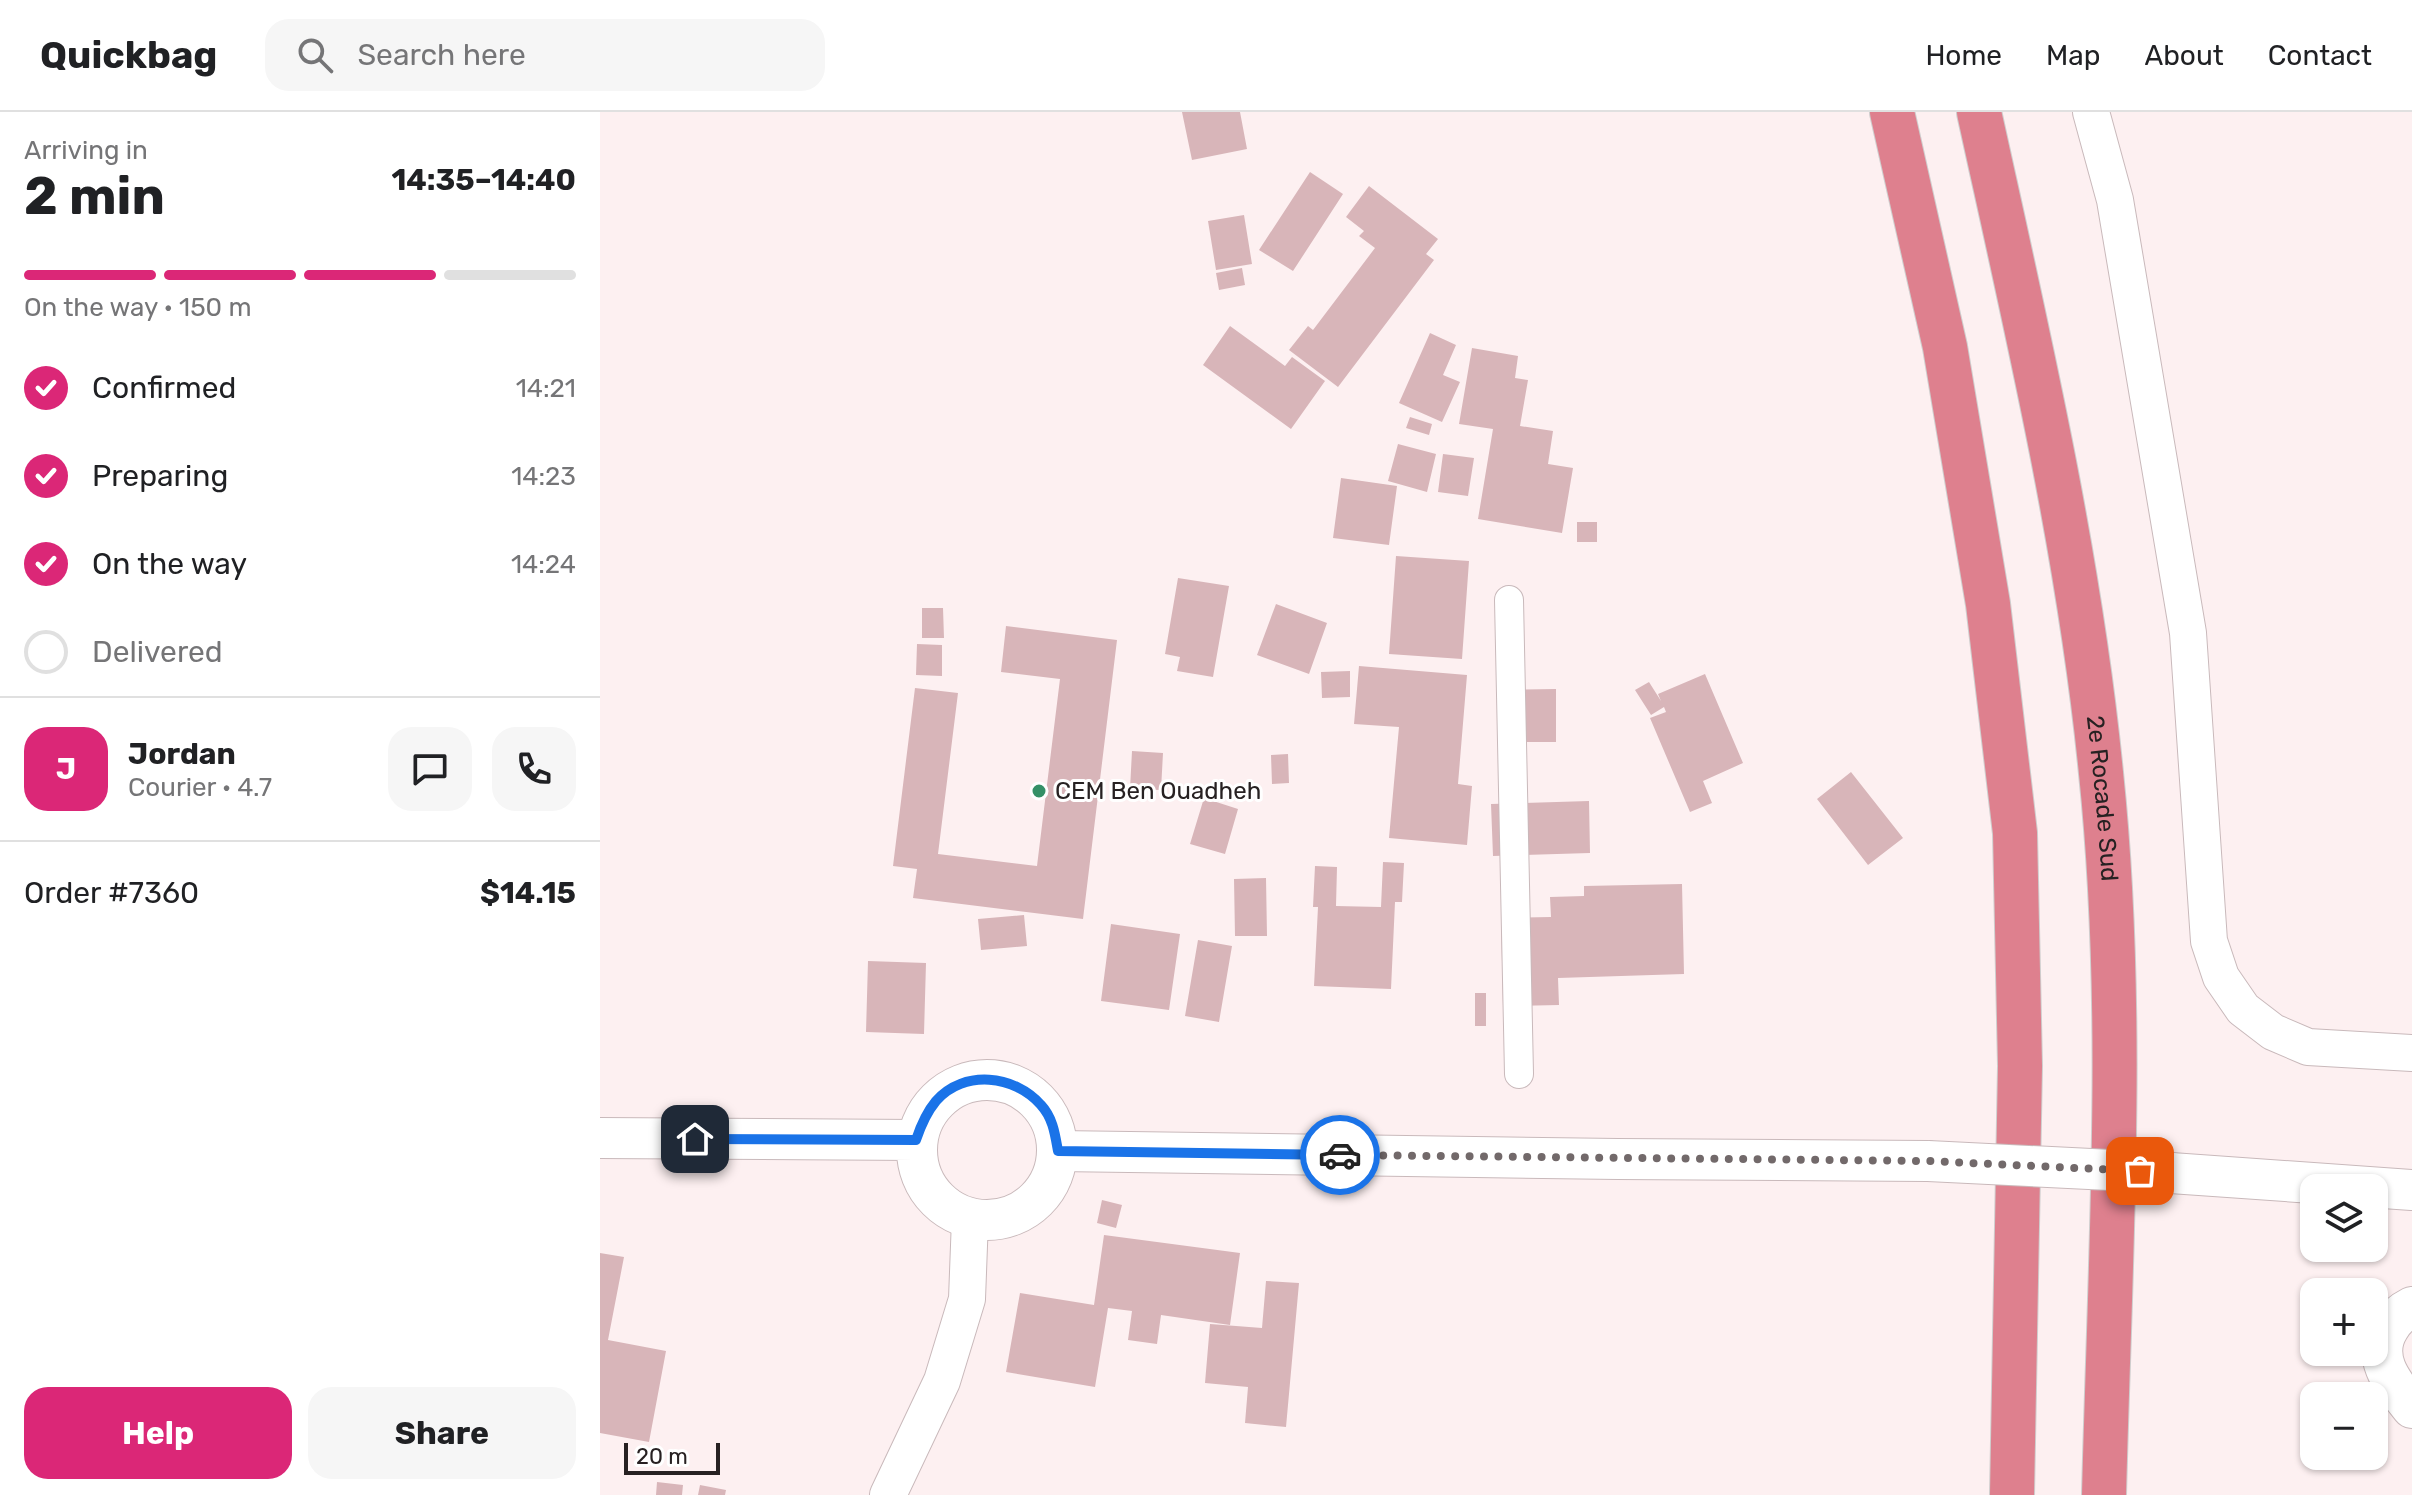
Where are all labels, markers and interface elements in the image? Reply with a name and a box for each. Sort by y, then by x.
search box [265,19,825,91]
text: Quickbag [40,32,217,78]
icon: search [293,33,337,77]
text: Search here [357,37,526,73]
text: Home [1925,39,2002,72]
text: Map [2046,39,2100,72]
text: About [2144,39,2224,72]
text: Contact [2268,39,2372,72]
text: Arriving in [24,135,148,166]
text: 14:35–14:40 [391,162,576,198]
text: 2 min [24,165,165,227]
text: On the way · 150 m [24,292,252,323]
icon: check [24,366,68,410]
text: Confirmed [92,370,236,406]
text: 14:21 [516,373,576,404]
icon: check [24,454,68,498]
text: Preparing [92,458,228,494]
text: 14:23 [511,461,576,492]
icon: check [24,542,68,586]
text: On the way [92,546,247,582]
text: 14:24 [511,549,576,580]
text: Delivered [92,634,223,670]
street label: 2e Rocade Sud [2081,714,2124,882]
button: chat [388,727,472,811]
button: phone [492,727,576,811]
text: Jordan [128,736,236,772]
text: J [56,751,76,787]
text: Courier · 4.7 [128,772,272,803]
place label: CEM Ben Ouadheh [1055,777,1261,805]
marker: CEM Ben Ouadheh [1030,782,1048,800]
text: Order #7360 [24,875,199,911]
text: $14.15 [480,875,576,911]
pin [661,1105,729,1173]
courier [1300,1115,1380,1195]
icon: home [673,1117,717,1161]
icon: car [1318,1133,1362,1177]
pin [2106,1137,2174,1205]
icon: bag [2118,1149,2162,1193]
map controls [2300,1174,2388,1470]
button: layers [2300,1174,2388,1262]
button: + [2300,1278,2388,1366]
button: − [2300,1382,2388,1470]
button: Help [24,1387,292,1479]
button: Share [308,1387,576,1479]
scale bar [624,1439,720,1475]
text: 20 m [636,1443,688,1470]

